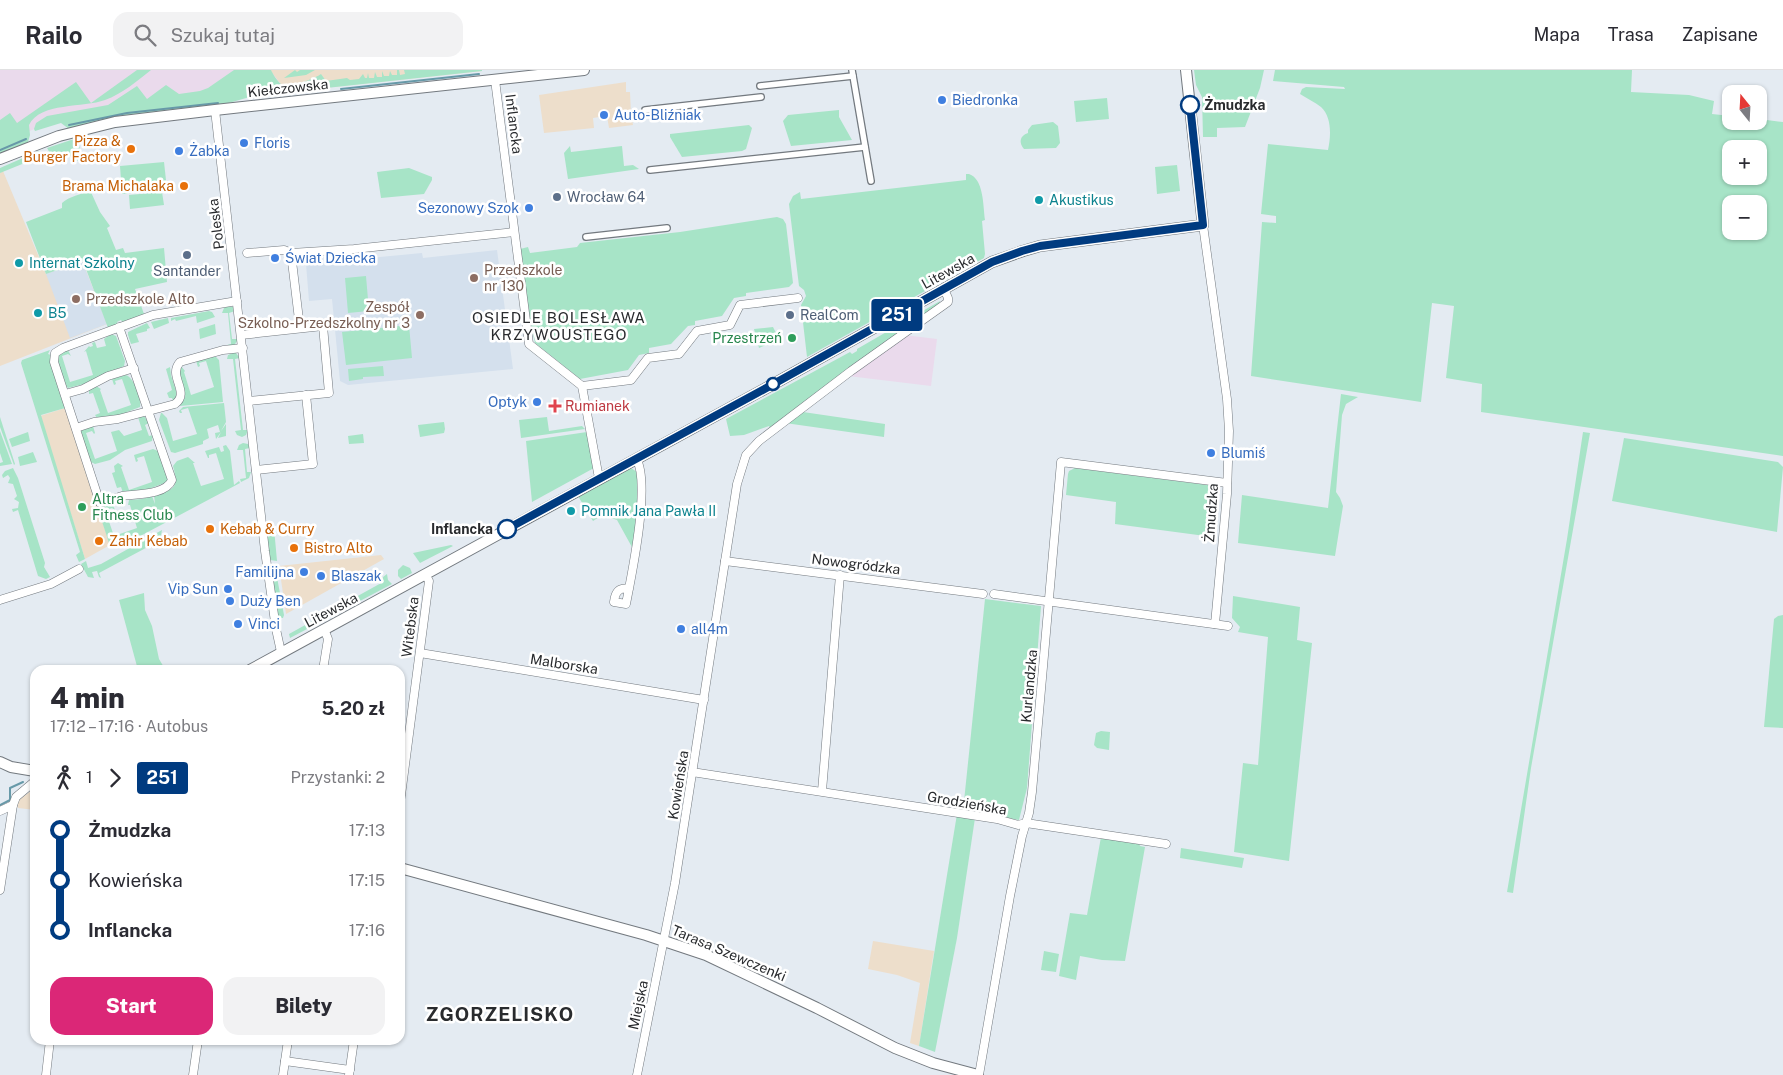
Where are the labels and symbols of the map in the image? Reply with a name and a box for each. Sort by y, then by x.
street label: Kiełczowska [247,76,329,100]
north arrow [1722,85,1768,130]
place label: Biedronka [952,92,1018,108]
street label: Inflancka [502,93,526,155]
marker: Biedronka [936,94,948,106]
marker: Żmudzka [1180,95,1200,115]
place label: Żmudzka [1204,96,1265,113]
place label: Auto-Bliźniak [614,107,702,123]
marker: Auto-Bliźniak [598,109,610,121]
place label: Pizza & Burger Factory [23,133,122,165]
place label: Floris [254,135,290,151]
marker: Floris [238,137,250,149]
place label: Żabka [189,141,230,159]
marker: Pizza & Burger Factory [125,143,137,155]
marker: Żabka [173,145,185,157]
place label: Brama Michalaka [62,178,174,194]
marker: Brama Michalaka [178,180,190,192]
place label: Wrocław 64 [567,189,645,205]
marker: Wrocław 64 [551,191,563,203]
place label: Akustikus [1049,192,1114,208]
marker: Akustikus [1033,194,1045,206]
street label: Poleska [205,198,227,250]
place label: Sezonowy Szok [418,200,519,216]
marker: Sezonowy Szok [523,202,535,214]
place label: Świat Dziecka [285,248,376,266]
marker: Santander [181,249,193,261]
street label: Litewska [919,250,977,292]
marker: Świat Dziecka [269,252,281,264]
place label: Internat Szkolny [29,255,135,271]
marker: Internat Szkolny [13,257,25,269]
place label: Przedszkole nr 130 [484,262,563,294]
place label: Santander [153,263,221,279]
marker: Przedszkole nr 130 [468,272,480,284]
place label: Przedszkole Alto [86,291,195,307]
marker: Przedszkole Alto [70,293,82,305]
place label: Zespół Szkolno-Przedszkolny nr 3 [238,299,410,331]
line badge: 251 [868,299,926,331]
place label: B5 [48,305,66,321]
marker: B5 [32,307,44,319]
place label: RealCom [800,307,859,323]
marker: Zespół Szkolno-Przedszkolny nr 3 [414,309,426,321]
district label: OSIEDLE BOLESŁAWA KRZYWOUSTEGO [472,309,646,343]
marker: RealCom [784,309,796,321]
place label: Przestrzeń [712,330,782,346]
marker: Przestrzeń [786,332,798,344]
unlabelled marker [766,377,780,391]
place label: Optyk [488,394,527,410]
marker: Optyk [531,396,543,408]
place label: Rumianek [565,398,630,414]
marker: Rumianek [549,400,561,412]
place label: Blumiś [1221,445,1265,461]
marker: Blumiś [1205,447,1217,459]
street label: Żmudzka [1199,483,1221,543]
place label: Altra Fitness Club [92,491,173,523]
marker: Altra Fitness Club [76,501,88,513]
place label: Pomnik Jana Pawła II [581,503,716,519]
marker: Pomnik Jana Pawła II [565,505,577,517]
marker: Inflancka [497,519,517,539]
place label: Kebab & Curry [220,521,315,537]
place label: Inflancka [431,521,493,537]
marker: Kebab & Curry [204,523,216,535]
place label: Zahir Kebab [109,533,188,549]
marker: Zahir Kebab [93,535,105,547]
place label: Bistro Alto [304,540,373,556]
marker: Bistro Alto [288,542,300,554]
street label: Nowogródzka [811,551,901,577]
place label: Familijna [235,564,294,580]
marker: Familijna [298,566,310,578]
place label: Blaszak [331,568,382,584]
marker: Blaszak [315,570,327,582]
place label: Vip Sun [168,581,218,597]
marker: Vip Sun [222,583,234,595]
street label: Litewska [302,589,360,631]
place label: Duży Ben [240,593,301,609]
marker: Duży Ben [224,595,236,607]
street label: Witebska [398,596,422,658]
place label: Vinci [248,616,280,632]
marker: Vinci [232,618,244,630]
place label: all4m [691,621,728,637]
marker: all4m [675,623,687,635]
street label: Kurlandzka [1018,649,1040,723]
street label: Malborska [529,651,599,677]
street label: Kowieńska [665,749,691,821]
street label: Grodzieńska [926,788,1008,818]
street label: Tarasa Szewczenki [670,922,788,984]
street label: Miejska [625,979,651,1031]
district label: ZGORZELISKO [426,1003,574,1025]

